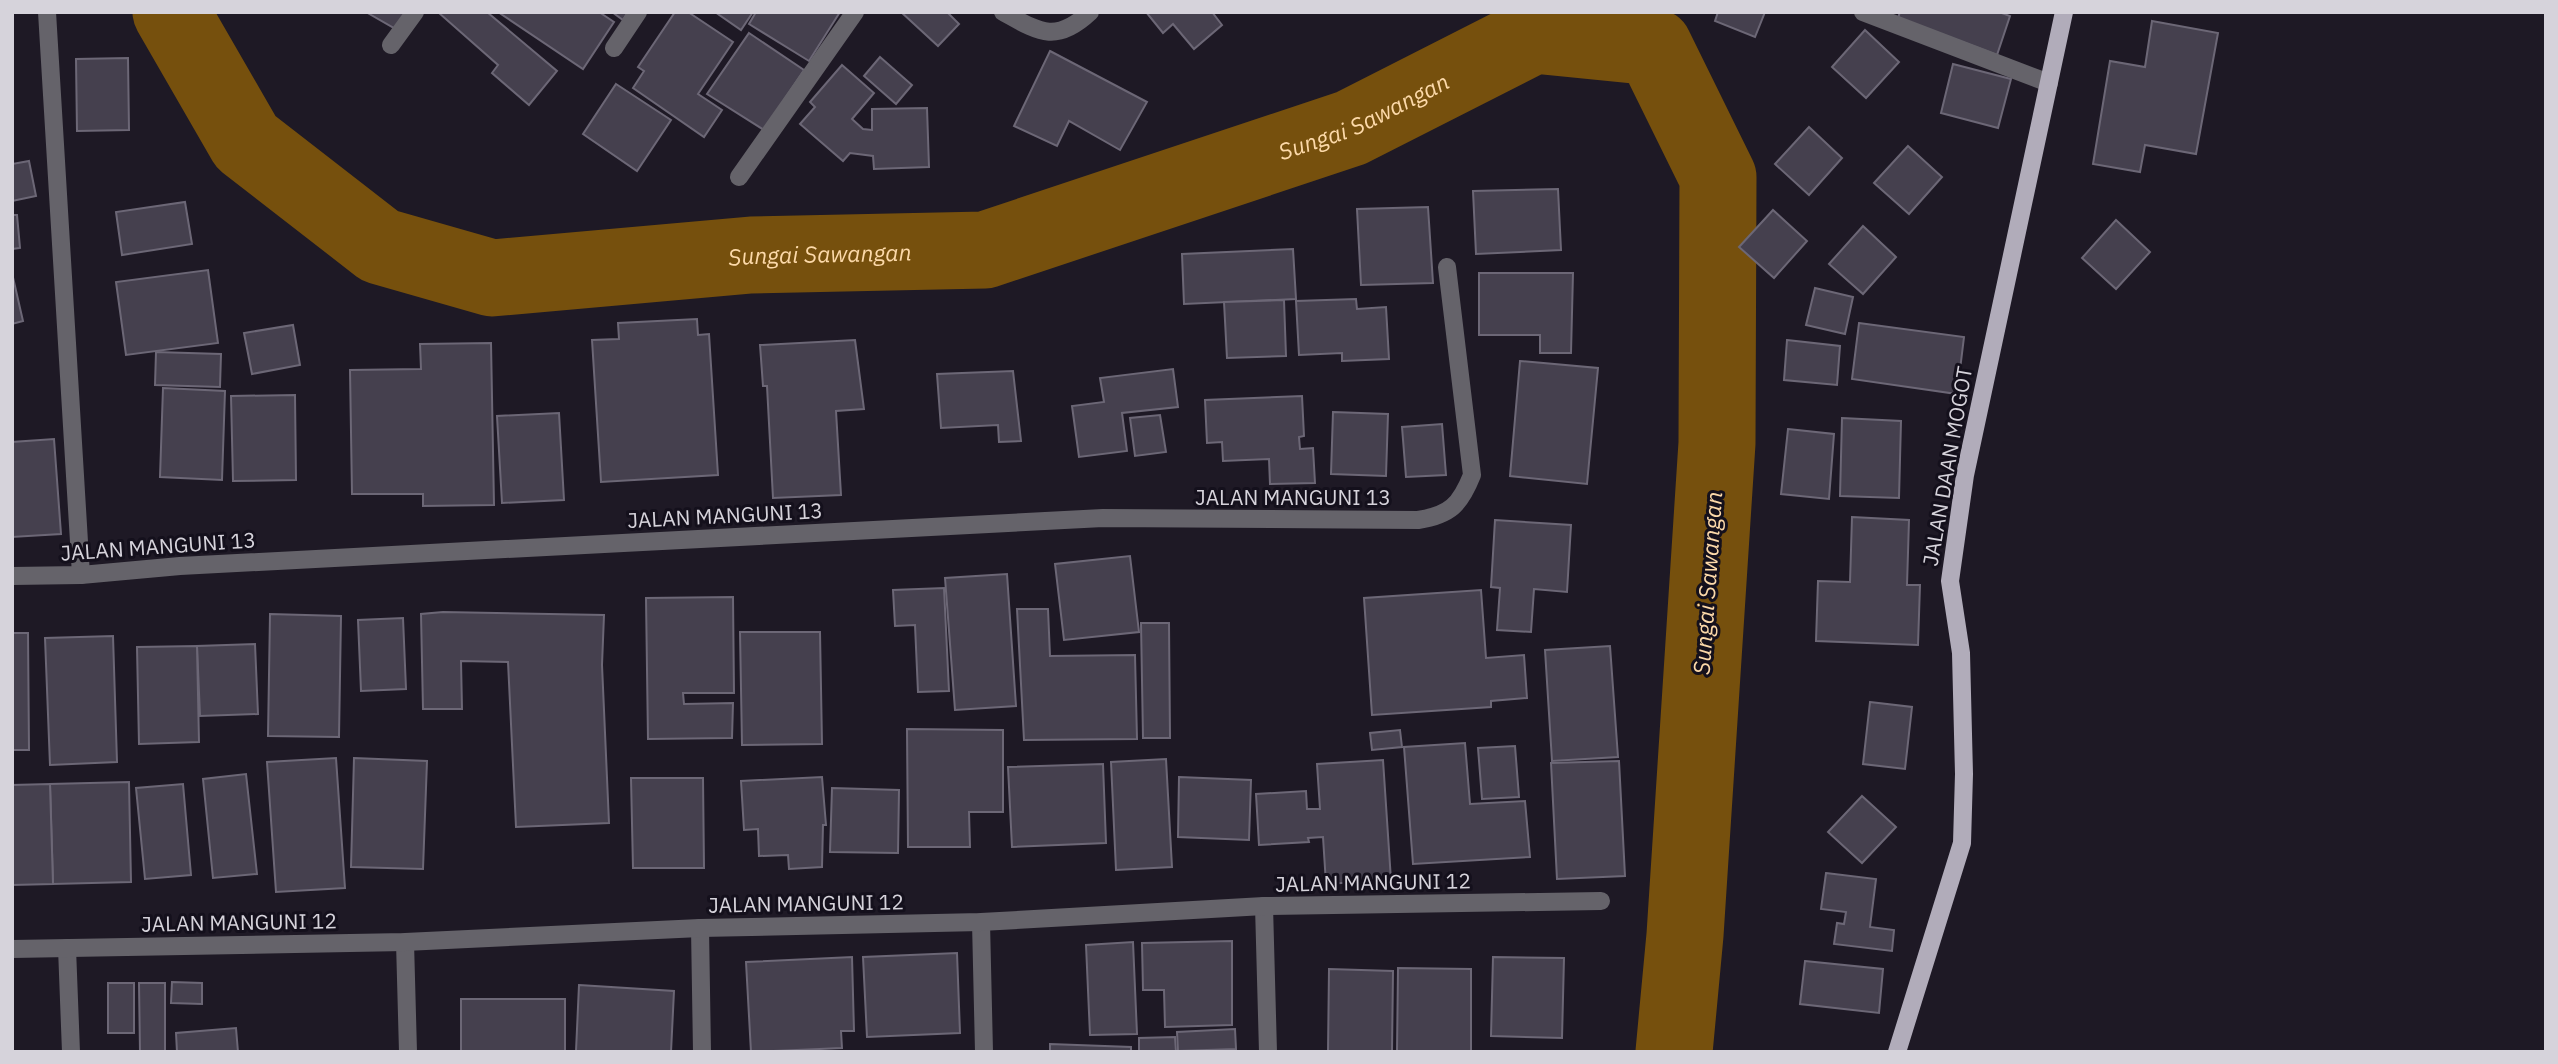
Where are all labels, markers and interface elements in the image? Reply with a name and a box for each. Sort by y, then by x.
water label: Sungai Sawangan [1274,66,1454,166]
water label: Sungai Sawangan [727,237,912,272]
street label: JALAN DAAN MOGOT [1916,364,1978,568]
street label: JALAN MANGUNI 13 [1195,483,1391,511]
water label: Sungai Sawangan [1686,490,1728,676]
street label: JALAN MANGUNI 13 [626,496,824,534]
street label: JALAN MANGUNI 13 [59,525,257,567]
street label: JALAN MANGUNI 12 [1275,866,1471,898]
street label: JALAN MANGUNI 12 [708,887,904,919]
street label: JALAN MANGUNI 12 [141,906,337,938]

